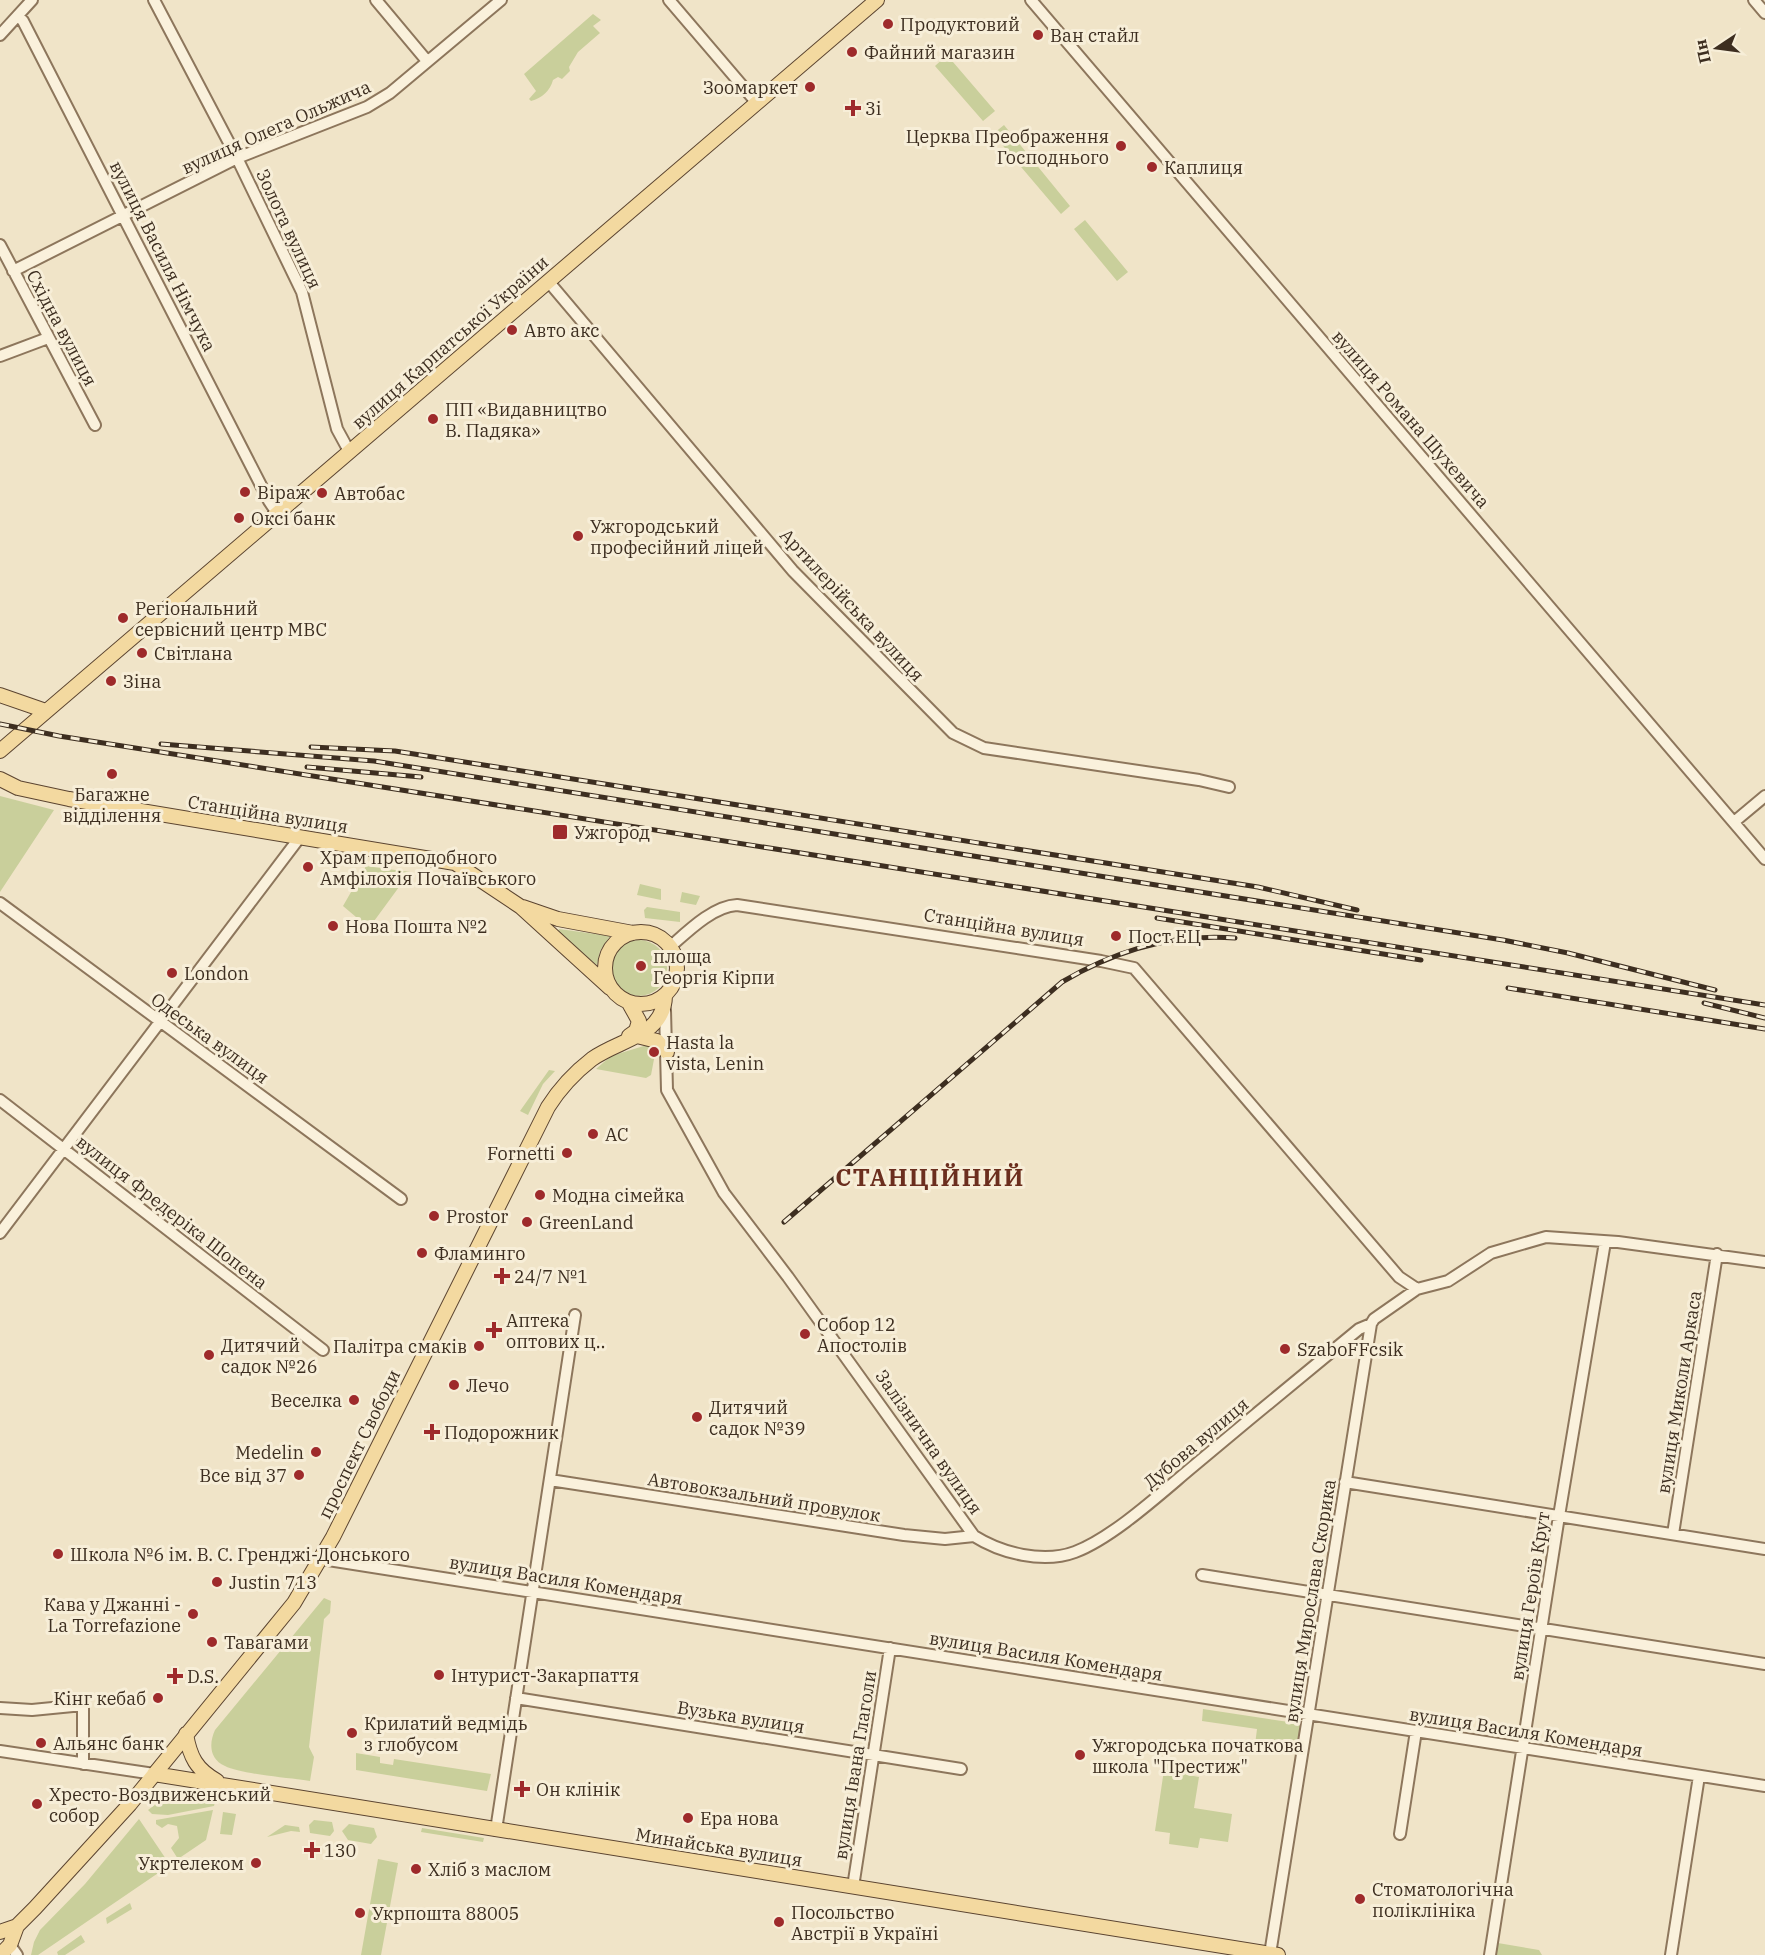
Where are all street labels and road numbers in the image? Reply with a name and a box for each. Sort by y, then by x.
street label: вулиця Олега Ольжича [178,75,374,179]
street label: вулиця Василя Німчука [105,157,221,355]
street label: Золота вулиця [251,165,327,293]
street label: вулиця Карпатської України [347,250,553,434]
street label: Східна вулиця [22,266,102,390]
street label: вулиця Романа Шухевича [1327,325,1495,513]
street label: Артилерійська вулиця [775,524,929,686]
street label: Станційна вулиця [186,790,350,838]
street label: Станційна вулиця [922,903,1086,951]
street label: Одеська вулиця [147,987,273,1089]
street label: вулиця Фредеріка Шопена [72,1130,272,1294]
street label: вулиця Миколи Аркаса [1652,1289,1706,1495]
street label: Залізнична вулиця [870,1365,988,1519]
street label: проспект Свободи [313,1366,405,1522]
street label: Дубова вулиця [1139,1392,1253,1494]
street label: Автовокзальний провулок [646,1467,883,1527]
street label: вулиця Мирослава Скорика [1279,1477,1341,1725]
street label: вулиця Героїв Крут [1505,1510,1555,1682]
street label: вулиця Василя Комендаря [448,1550,684,1610]
street label: вулиця Василя Комендаря [928,1626,1164,1686]
street label: вулиця Івана Глаголи [829,1669,881,1861]
street label: Вузька вулиця [676,1696,806,1738]
street label: вулиця Василя Комендаря [1408,1702,1644,1762]
street label: Минайська вулиця [634,1822,804,1872]

